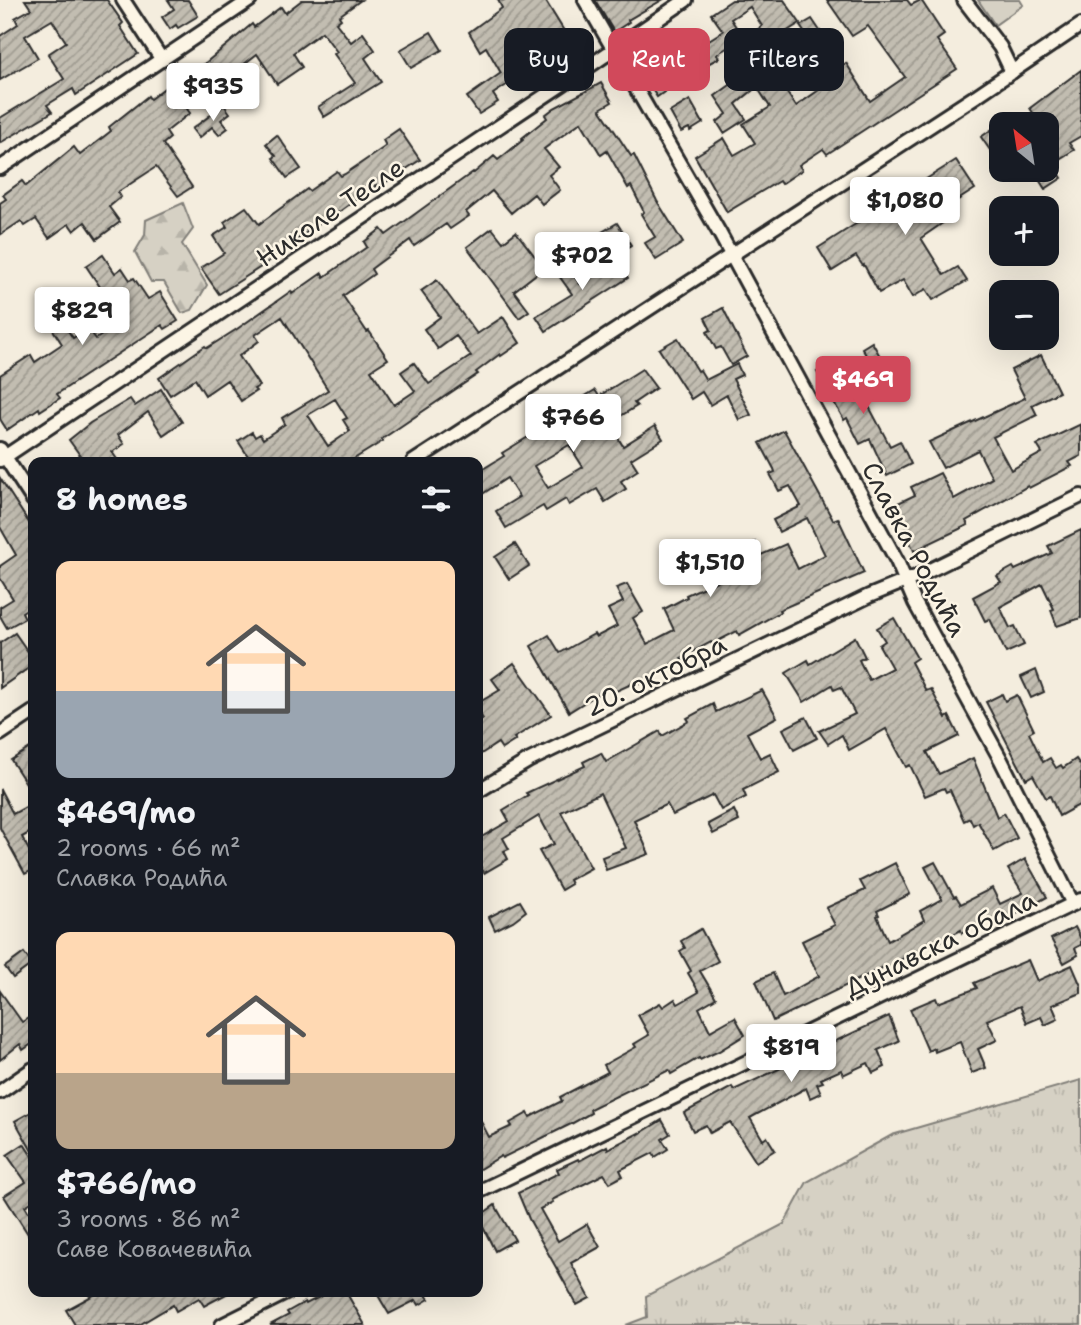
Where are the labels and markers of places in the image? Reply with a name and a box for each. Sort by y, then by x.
pin: $935 [172,64,254,123]
pin: $1,080 [848,177,962,237]
pin: $702 [541,232,623,292]
pin: $829 [41,288,123,347]
pin: $469 [822,356,904,416]
pin: $766 [532,394,614,454]
pin: $1,510 [653,540,767,599]
pin: $819 [750,1024,832,1084]

